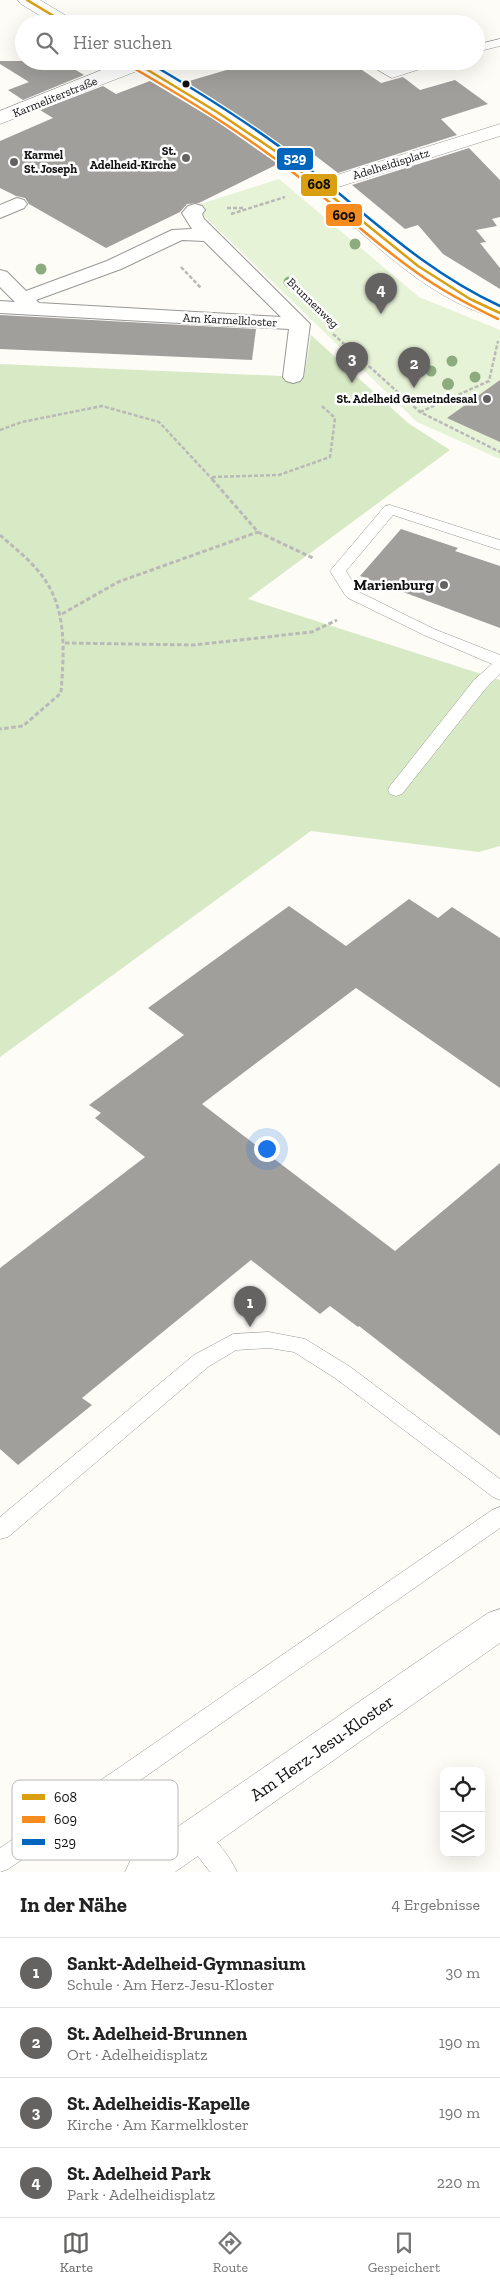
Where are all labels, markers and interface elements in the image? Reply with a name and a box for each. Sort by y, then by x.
search box [15,15,485,70]
icon: search [33,29,61,57]
text: Hier suchen [73,31,172,54]
street label: Karmeliterstraße [11,73,100,120]
unlabelled marker [181,79,191,89]
place label: St. Adelheid-Kirche [90,144,176,172]
street label: Adelheidisplatz [351,146,432,182]
line badge: 529 [276,147,314,171]
place label: Karmel St. Joseph [24,148,77,176]
text: 529 [284,150,307,167]
marker: St. Adelheid-Kirche [180,152,192,164]
marker: Karmel St. Joseph [8,156,20,168]
line badge: 608 [300,173,338,197]
text: 608 [307,176,331,193]
line badge: 609 [325,203,363,227]
text: 609 [332,207,356,224]
pin: 4 [365,273,397,314]
street label: Brunnenweg [284,275,342,331]
street label: Am Karmelkloster [182,311,278,329]
pin: 3 [336,342,368,383]
pin: 2 [398,347,430,388]
place label: St. Adelheid Gemeindesaal [337,392,478,406]
marker: St. Adelheid Gemeindesaal [481,393,493,405]
place label: Marienburg [354,576,434,594]
marker: Marienburg [438,579,450,591]
your location [254,1136,280,1162]
pin: 1 [234,1286,266,1327]
street label: Am Herz-Jesu-Kloster [246,1690,398,1806]
map controls [440,1767,485,1857]
button: locate [440,1767,485,1812]
legend [12,1780,178,1860]
text: 608 [54,1789,77,1806]
text: 609 [54,1811,77,1828]
button: layers [440,1812,485,1857]
text: 529 [54,1834,76,1851]
text: In der Nähe [20,1892,127,1917]
text: 4 Ergebnisse [392,1895,480,1914]
text: Sankt-Adelheid-Gymnasium [67,1952,306,1975]
text: 1 [33,1963,39,1982]
text: 30 m [446,1963,480,1982]
text: Schule · Am Herz-Jesu-Kloster [67,1975,275,1994]
text: St. Adelheid-Brunnen [67,2022,247,2045]
text: 2 [32,2033,40,2052]
text: 190 m [439,2033,480,2052]
text: Ort · Adelheidisplatz [67,2045,208,2064]
text: St. Adelheidis-Kapelle [67,2092,250,2115]
text: 3 [32,2103,40,2122]
text: 190 m [439,2103,480,2122]
text: Kirche · Am Karmelkloster [67,2115,249,2134]
text: St. Adelheid Park [67,2162,211,2185]
text: 4 [31,2173,41,2192]
text: 220 m [437,2173,480,2192]
text: Park · Adelheidisplatz [67,2185,215,2204]
tab: Karte [60,2229,93,2276]
tab: Route [213,2229,248,2276]
tab: Gespeichert [368,2229,440,2276]

